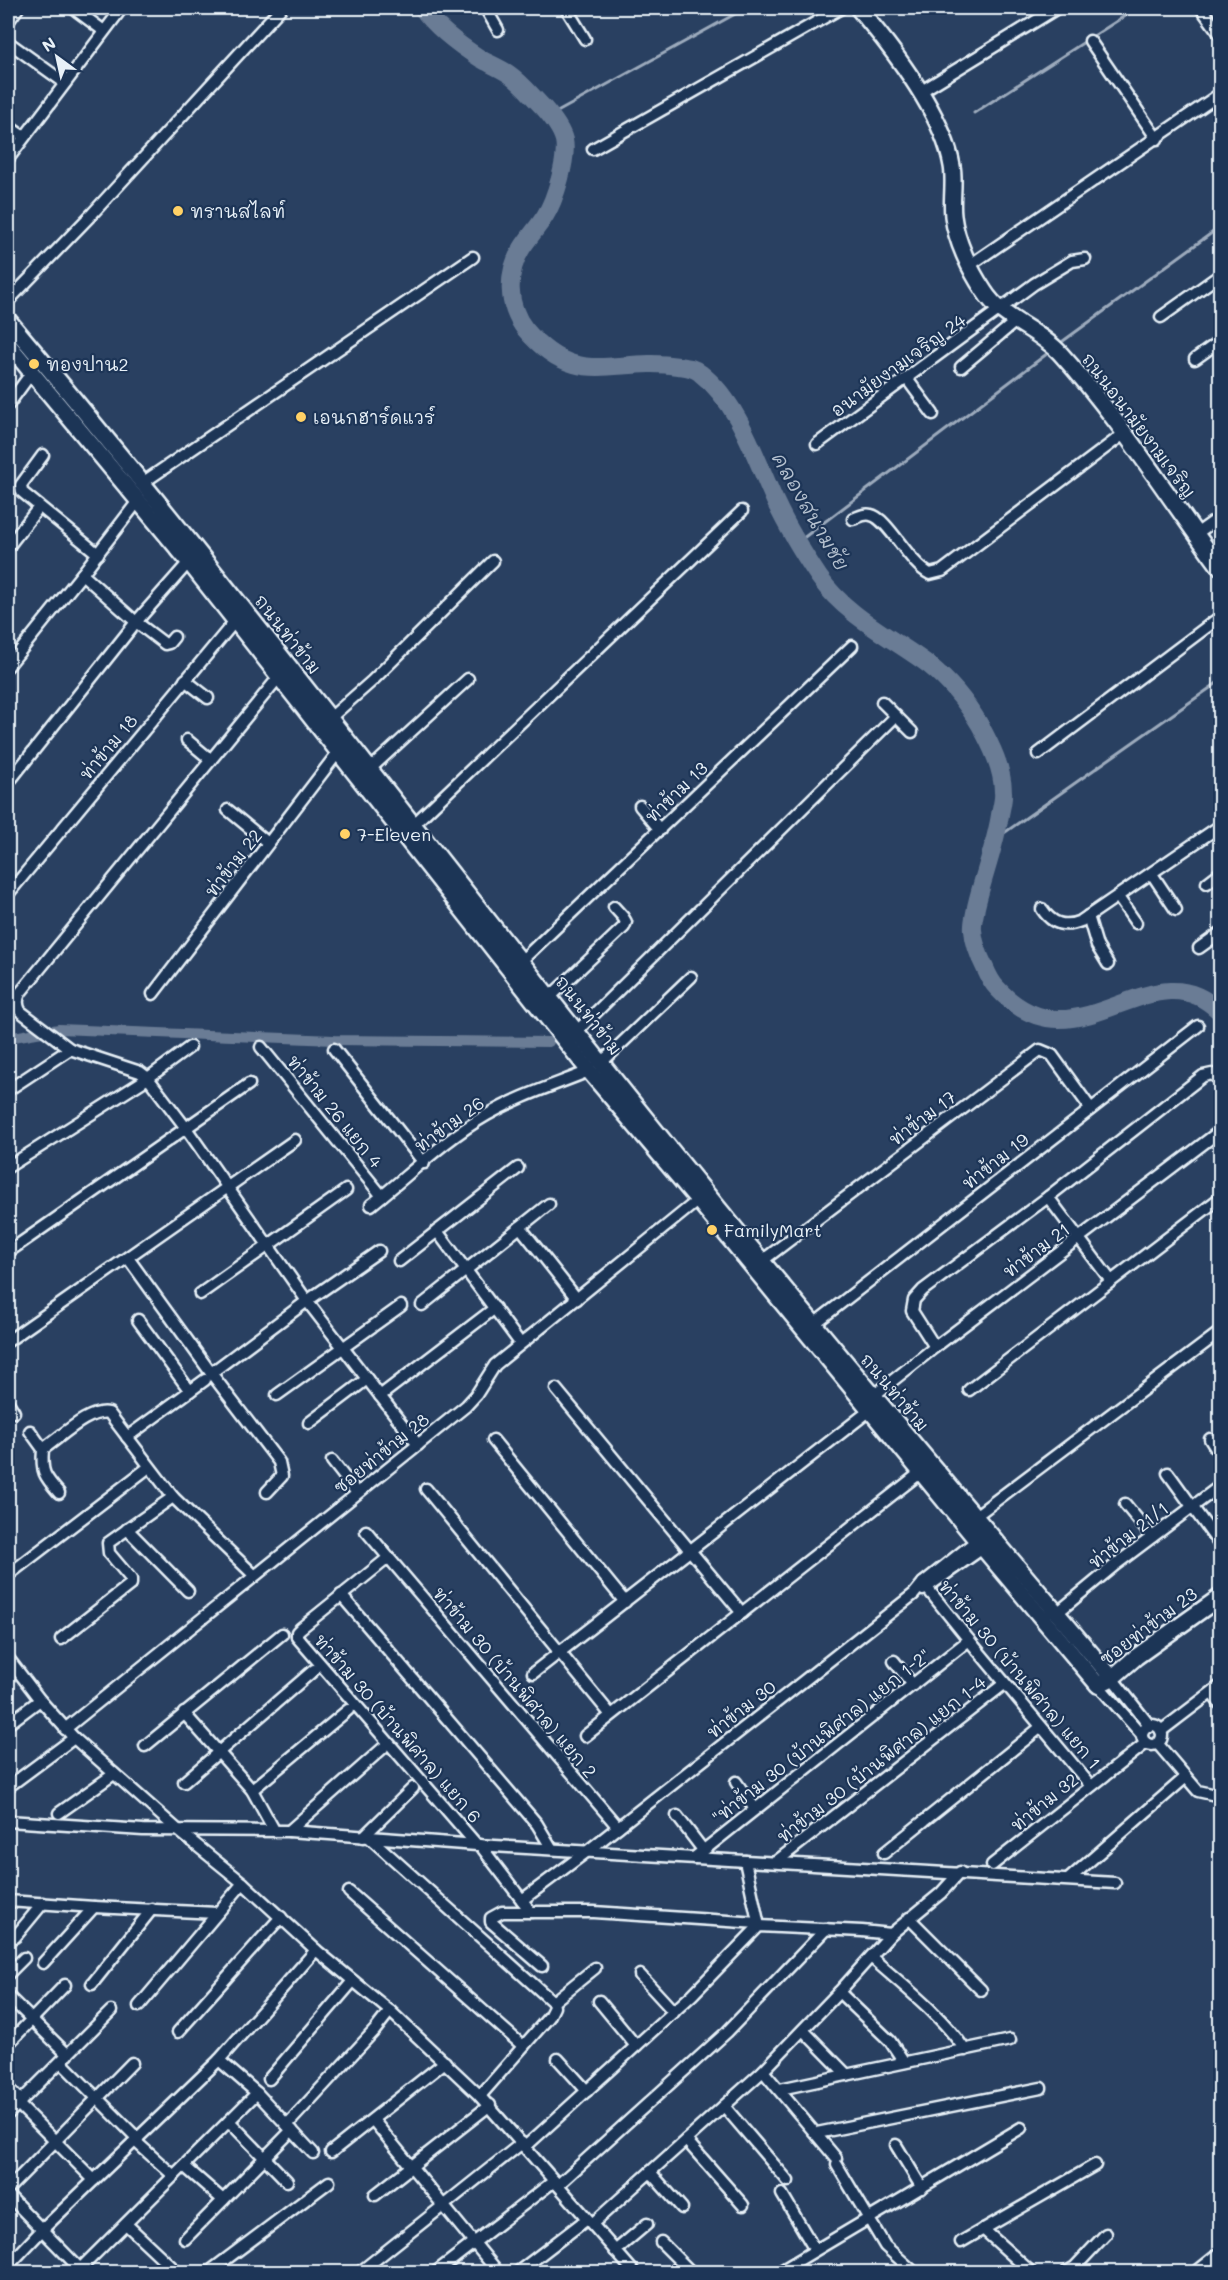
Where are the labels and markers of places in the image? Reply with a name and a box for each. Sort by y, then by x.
place label: ทรานสไลท์ [190,199,286,223]
marker: ทรานสไลท์ [171,204,185,218]
place label: ทองปาน2 [46,352,129,376]
marker: ทองปาน2 [27,357,41,371]
place label: เอนกฮาร์ดแวร์ [313,405,435,429]
marker: เอนกฮาร์ดแวร์ [294,410,308,424]
place label: 7-Eleven [357,822,431,846]
marker: 7-Eleven [338,827,352,841]
place label: FamilyMart [724,1218,822,1242]
marker: FamilyMart [705,1223,719,1237]

